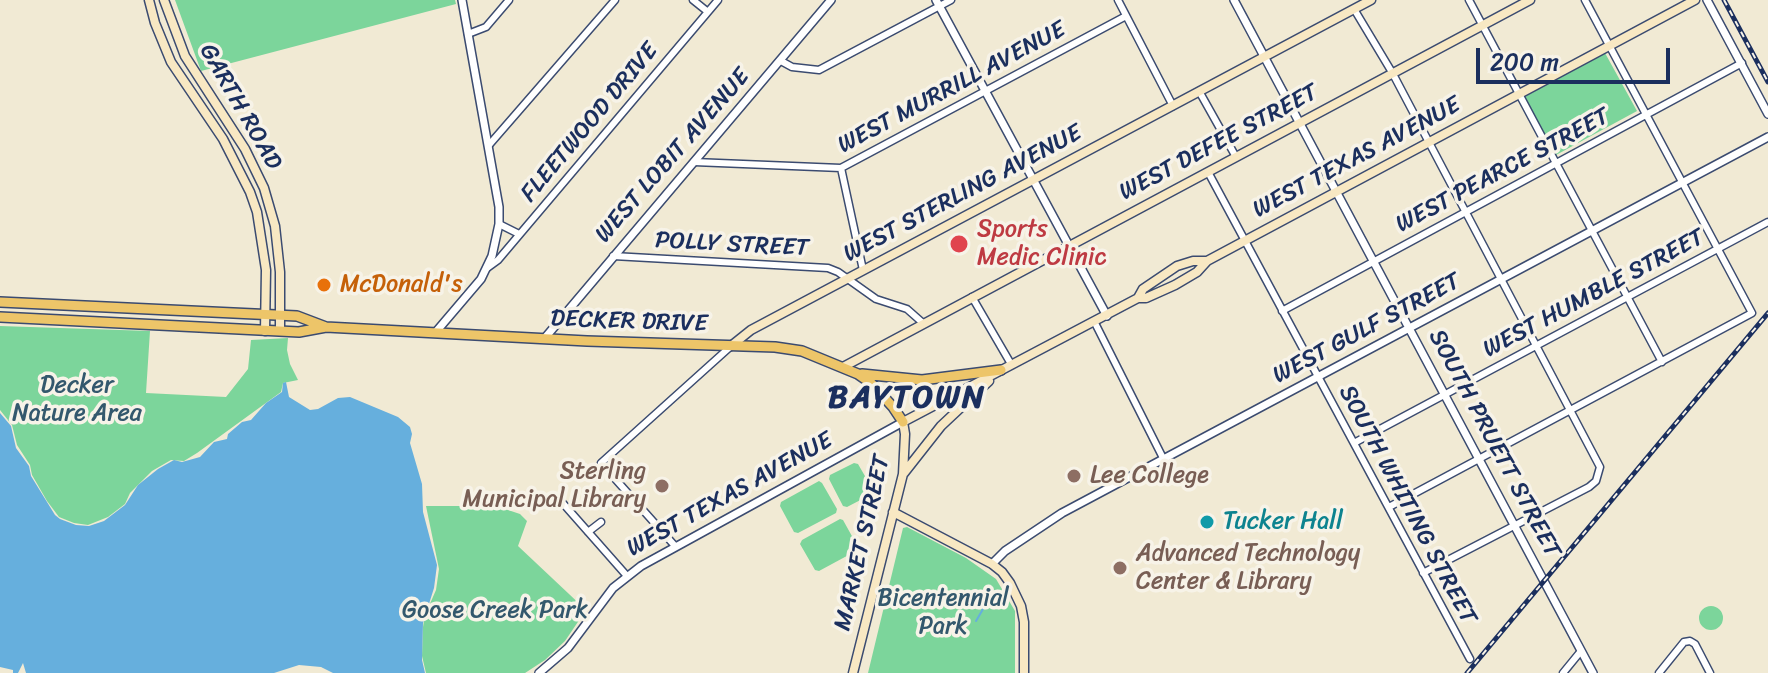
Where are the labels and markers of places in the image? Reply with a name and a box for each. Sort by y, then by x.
place label: Sports Medic Clinic [977,216,1106,272]
marker: Sports Medic Clinic [948,233,970,255]
place label: McDonald's [340,271,463,299]
marker: McDonald's [315,276,333,294]
place label: Sterling Municipal Library [463,458,646,514]
place label: Lee College [1090,462,1209,490]
marker: Lee College [1065,467,1083,485]
marker: Sterling Municipal Library [653,477,671,495]
place label: Tucker Hall [1223,508,1343,536]
marker: Tucker Hall [1198,513,1216,531]
place label: Advanced Technology Center & Library [1136,540,1360,596]
marker: Advanced Technology Center & Library [1111,559,1129,577]

